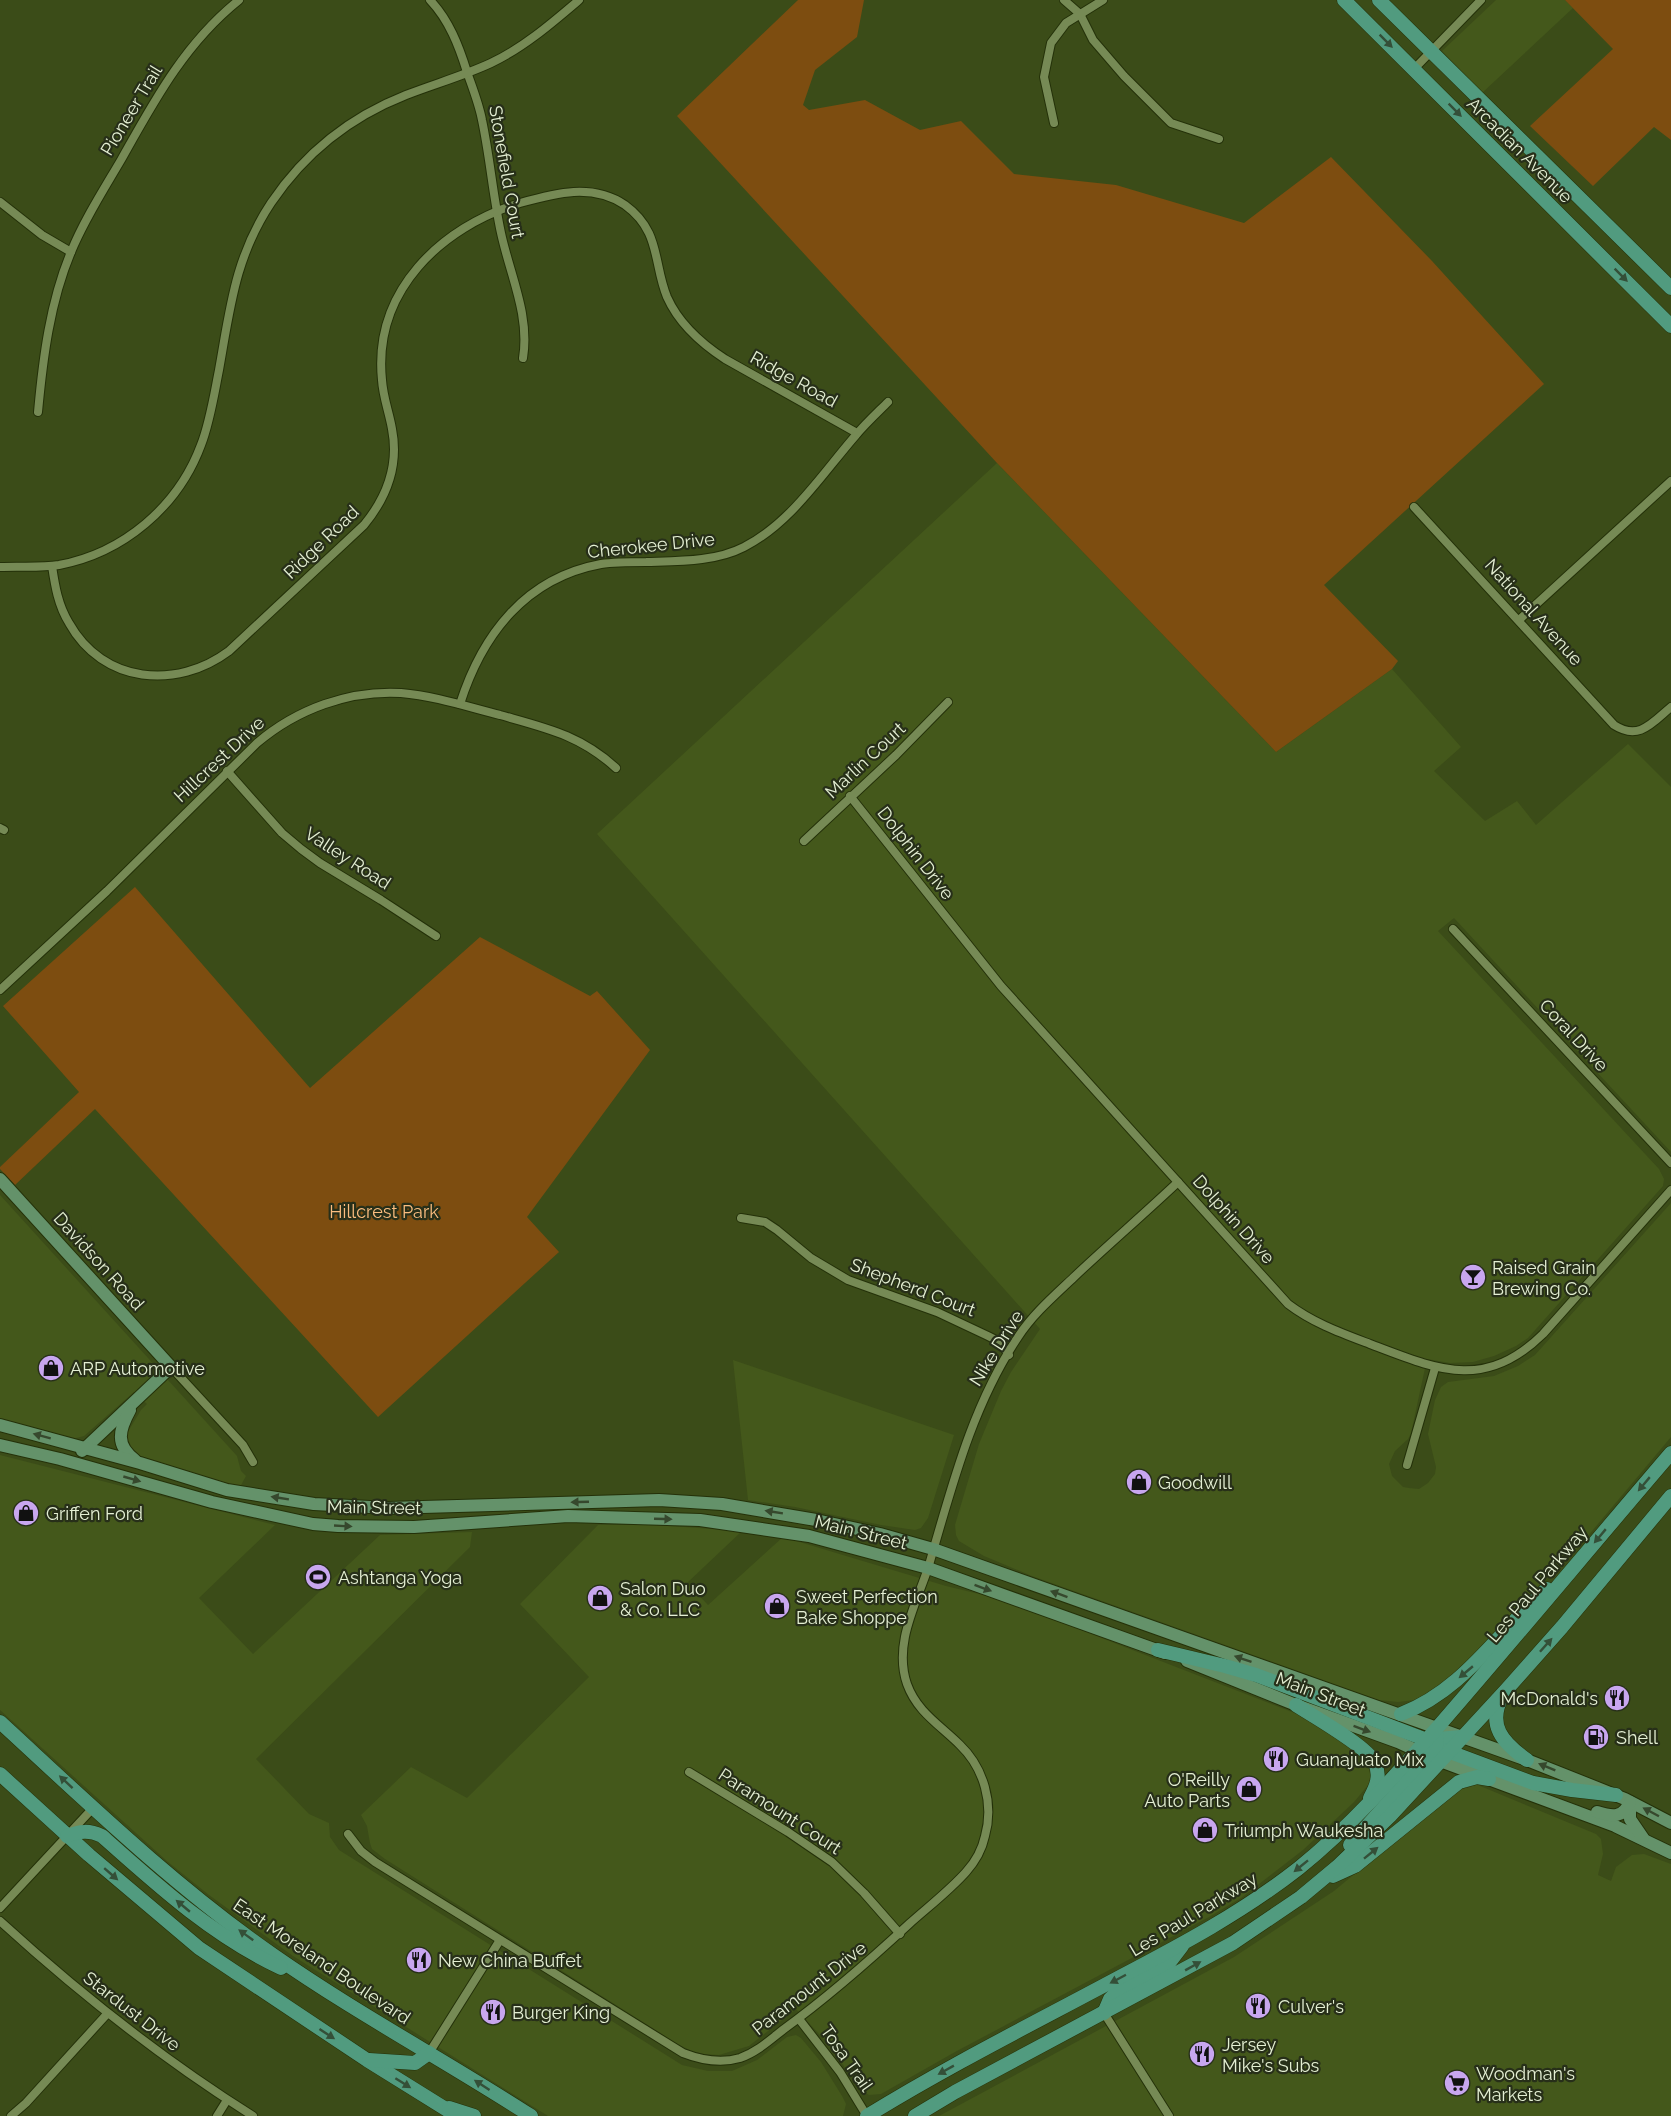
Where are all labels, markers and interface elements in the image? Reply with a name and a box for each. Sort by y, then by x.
one-way arrow [1378,34,1393,48]
street label: Pioneer Trail [96,61,166,159]
street label: Arcadian Avenue [1463,93,1577,207]
one-way arrow [1448,103,1462,117]
street label: Stonefield Court [485,104,529,240]
one-way arrow [1613,268,1627,282]
street label: Ridge Road [747,346,841,412]
street label: Ridge Road [279,501,363,583]
street label: Cherokee Drive [586,528,716,562]
street label: National Avenue [1481,554,1588,670]
street label: Hillcrest Drive [170,712,269,806]
street label: Marlin Court [821,718,909,802]
street label: Dolphin Drive [873,802,959,904]
street label: Valley Road [301,822,395,894]
street label: Coral Drive [1535,995,1613,1076]
street label: Dolphin Drive [1189,1170,1280,1268]
park label: Hillcrest Park [329,1201,439,1222]
street label: Davidson Road [49,1208,149,1314]
street label: Shepherd Court [848,1254,978,1320]
place label: Raised Grain Brewing Co. [1492,1257,1596,1299]
bar icon: Raised Grain Brewing Co. [1458,1262,1488,1292]
street label: Nike Drive [965,1306,1028,1390]
shop icon: ARP Automotive [36,1353,66,1383]
place label: ARP Automotive [70,1358,205,1379]
one-way arrow [33,1431,51,1440]
shop icon: Goodwill [1124,1467,1154,1497]
place label: Goodwill [1158,1472,1232,1493]
one-way arrow [123,1475,141,1485]
one-way arrow [1638,1476,1651,1492]
one-way arrow [271,1494,290,1503]
street label: Main Street [327,1496,421,1518]
shop icon: Griffen Ford [11,1498,41,1528]
one-way arrow [570,1498,589,1507]
place label: Griffen Ford [46,1503,143,1524]
one-way arrow [764,1507,783,1516]
street label: Main Street [813,1510,909,1554]
one-way arrow [654,1514,673,1523]
street label: Les Paul Parkway [1482,1521,1592,1646]
one-way arrow [333,1522,352,1531]
one-way arrow [1594,1528,1607,1543]
sports icon: Ashtanga Yoga [303,1562,333,1592]
place label: Ashtanga Yoga [338,1567,462,1588]
place label: Salon Duo & Co. LLC [620,1578,706,1620]
shop icon: Salon Duo & Co. LLC [585,1583,615,1613]
one-way arrow [974,1583,992,1593]
place label: Sweet Perfection Bake Shoppe [796,1586,938,1628]
one-way arrow [1050,1588,1068,1598]
shop icon: Sweet Perfection Bake Shoppe [762,1591,792,1621]
one-way arrow [1539,1638,1552,1653]
one-way arrow [1234,1654,1252,1663]
one-way arrow [1458,1666,1474,1679]
street label: Main Street [1273,1667,1369,1721]
restaurant icon: McDonald's [1602,1683,1632,1713]
place label: McDonald's [1500,1688,1598,1709]
fuel station icon: Shell [1581,1722,1611,1752]
one-way arrow [1353,1725,1371,1735]
place label: Shell [1616,1727,1658,1748]
restaurant icon: Guanajuato Mix [1261,1744,1291,1774]
place label: Guanajuato Mix [1296,1749,1424,1770]
one-way arrow [1538,1762,1556,1772]
street label: Paramount Court [715,1764,845,1858]
place label: O'Reilly Auto Parts [1144,1769,1230,1811]
shop icon: O'Reilly Auto Parts [1234,1774,1264,1804]
one-way arrow [59,1776,73,1790]
one-way arrow [1642,1808,1659,1817]
shop icon: Triumph Waukesha [1190,1815,1220,1845]
place label: Triumph Waukesha [1224,1820,1383,1841]
one-way arrow [1363,1847,1379,1860]
one-way arrow [1293,1859,1309,1872]
one-way arrow [103,1868,118,1881]
street label: Les Paul Parkway [1125,1868,1261,1960]
street label: East Moreland Boulevard [229,1894,415,2028]
one-way arrow [175,1900,191,1913]
one-way arrow [239,1930,254,1942]
street label: Paramount Drive [748,1937,871,2039]
restaurant icon: New China Buffet [404,1945,434,1975]
place label: New China Buffet [438,1950,582,1971]
one-way arrow [1185,1961,1202,1971]
street label: Stardust Drive [80,1967,185,2056]
one-way arrow [1109,1974,1126,1984]
restaurant icon: Culver's [1243,1991,1273,2021]
place label: Culver's [1278,1996,1344,2017]
restaurant icon: Burger King [478,1997,508,2027]
place label: Burger King [512,2002,610,2023]
street label: Tosa Trail [816,2021,878,2095]
one-way arrow [319,2028,335,2039]
place label: Jersey Mike's Subs [1222,2034,1319,2076]
restaurant icon: Jersey Mike's Subs [1187,2039,1217,2069]
place label: Woodman's Markets [1476,2063,1575,2105]
one-way arrow [937,2065,954,2075]
supermarket icon: Woodman's Markets [1442,2068,1472,2098]
one-way arrow [394,2077,411,2088]
one-way arrow [474,2079,490,2090]

